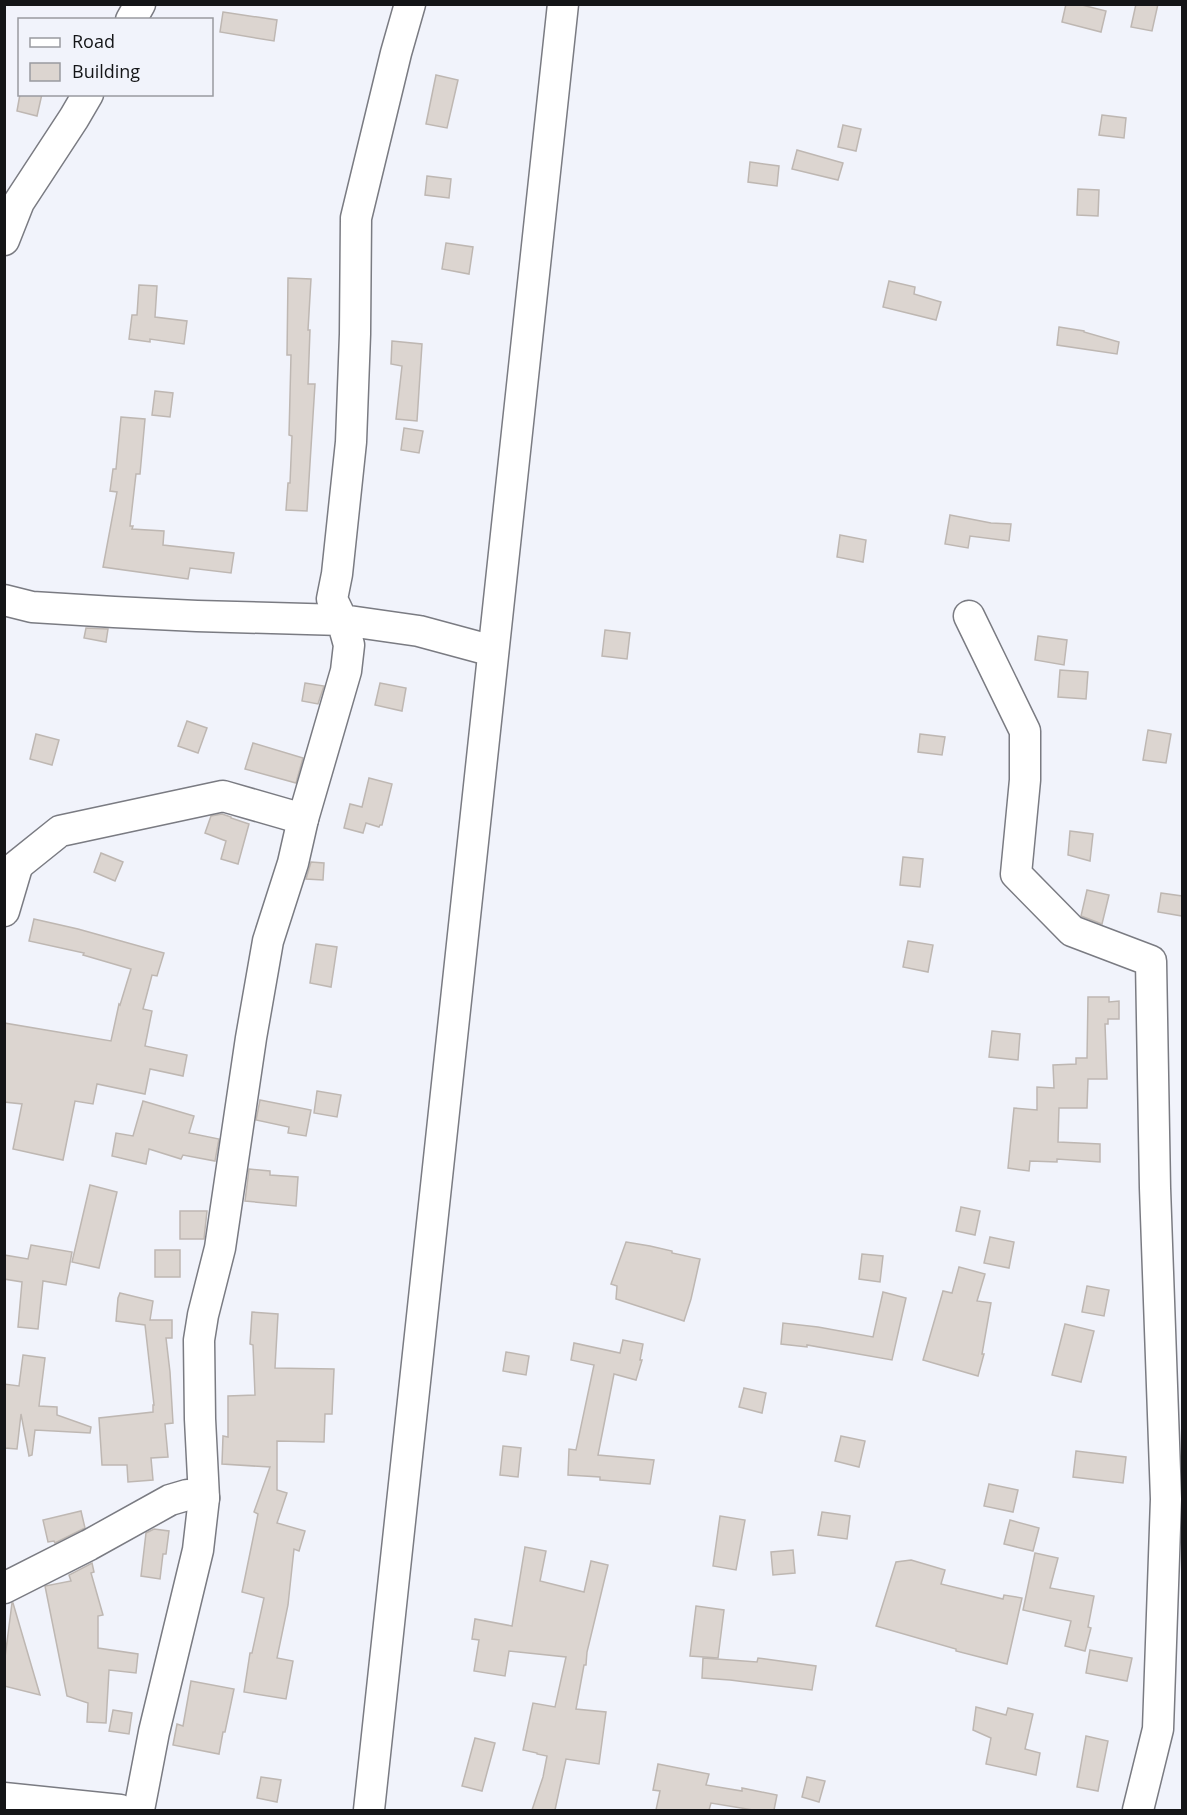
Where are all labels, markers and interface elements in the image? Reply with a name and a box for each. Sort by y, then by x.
legend [18,18,213,96]
text: Road [72,29,115,53]
text: Building [72,59,140,83]

